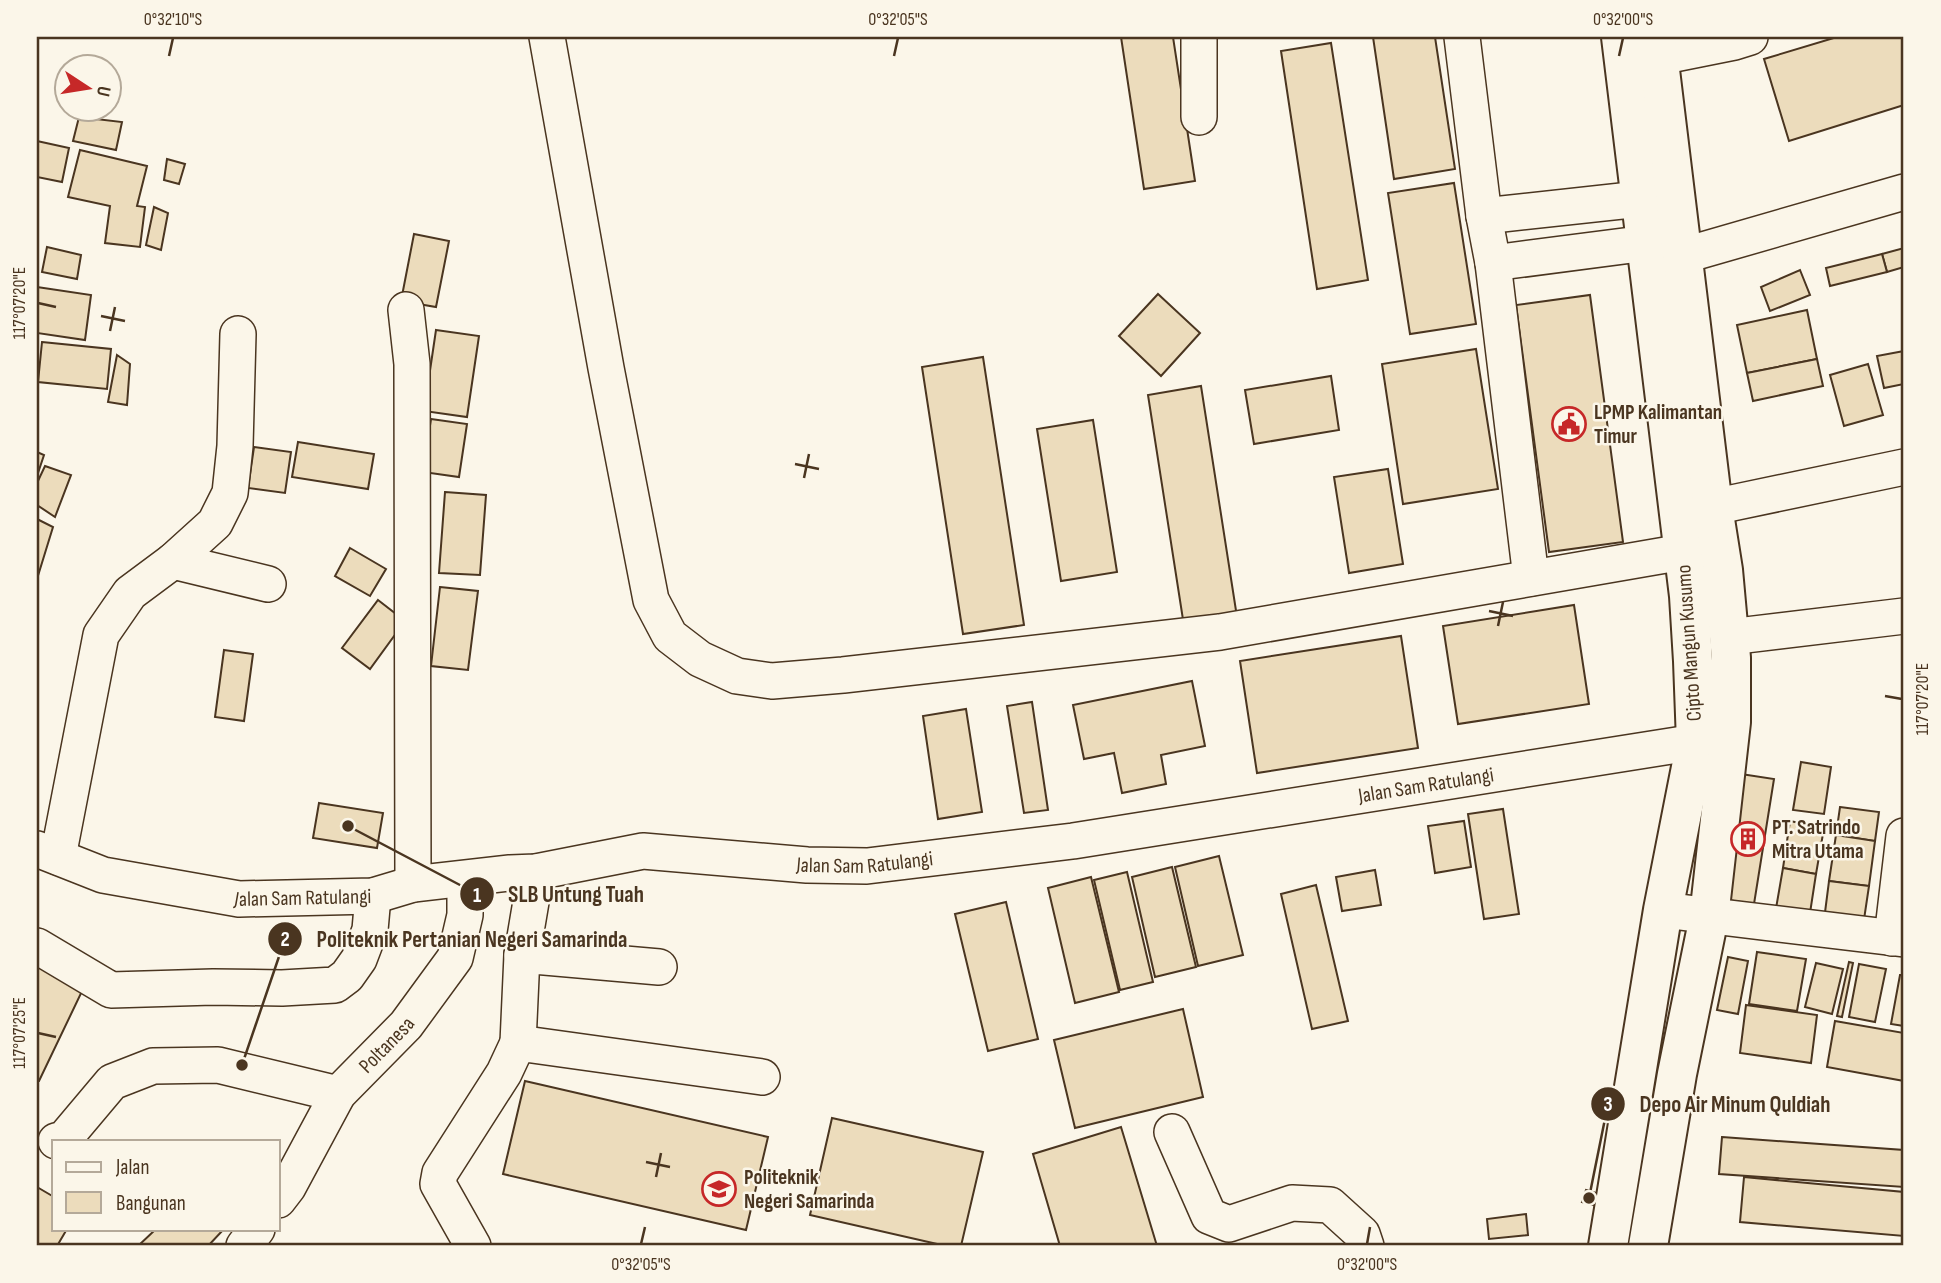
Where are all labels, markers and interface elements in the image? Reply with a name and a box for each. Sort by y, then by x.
text: 0°32'10"S [144,9,203,30]
text: 0°32'05"S [868,9,928,30]
text: 0°32'00"S [1593,9,1653,30]
north arrow [52,52,122,122]
text: U [91,84,115,98]
text: 117°07'20"E [9,267,30,339]
place label: LPMP Kalimantan Timur [1594,400,1722,449]
public building icon: LPMP Kalimantan Timur [1550,405,1588,443]
street label: Cipto Mangun Kusumo [1671,564,1707,722]
text: 117°07'20"E [1912,663,1933,735]
street label: Jalan Sam Ratulangi [1355,762,1495,808]
place label: PT. Satrindo Mitra Utama [1772,815,1864,864]
building icon: PT. Satrindo Mitra Utama [1729,820,1767,858]
street label: Jalan Sam Ratulangi [795,846,934,879]
callout: SLB Untung Tuah [459,872,658,916]
text: SLB Untung Tuah [508,881,644,909]
text: 1 [473,883,481,908]
street label: Jalan Sam Ratulangi [232,884,372,911]
callout: Politeknik Pertanian Negeri Samarinda [268,917,642,961]
text: Politeknik Pertanian Negeri Samarinda [317,926,627,954]
text: 2 [280,927,290,952]
text: 117°07'25"E [9,997,30,1069]
street label: Poltanesa [353,1012,420,1078]
callout: Depo Air Minum Quldiah [1590,1082,1844,1126]
text: Depo Air Minum Quldiah [1640,1091,1830,1119]
text: 3 [1603,1092,1613,1117]
legend [52,1140,280,1230]
text: Jalan [115,1155,149,1180]
place label: Politeknik Negeri Samarinda [744,1165,874,1214]
school or university icon: Politeknik Negeri Samarinda [700,1170,738,1208]
text: Bangunan [116,1191,186,1216]
text: 0°32'05"S [611,1254,671,1275]
text: 0°32'00"S [1337,1254,1397,1275]

